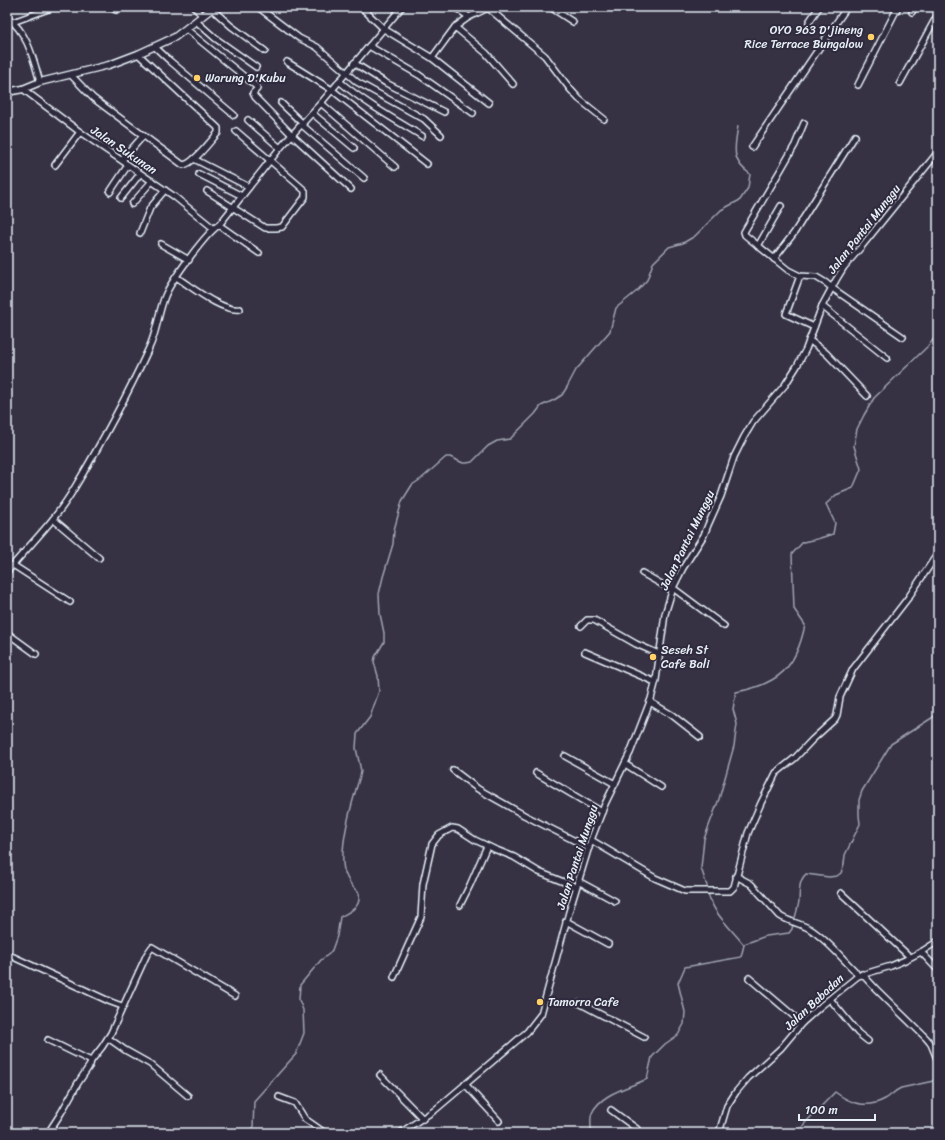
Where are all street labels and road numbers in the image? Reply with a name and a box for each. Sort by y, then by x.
street label: Jalan Sukunan [85,119,162,181]
street label: Jalan Pantai Munggu [821,179,907,280]
street label: Jalan Pantai Munggu [653,486,721,595]
street label: Jalan Pantai Munggu [549,801,605,913]
street label: Jalan Babadan [778,968,850,1037]

